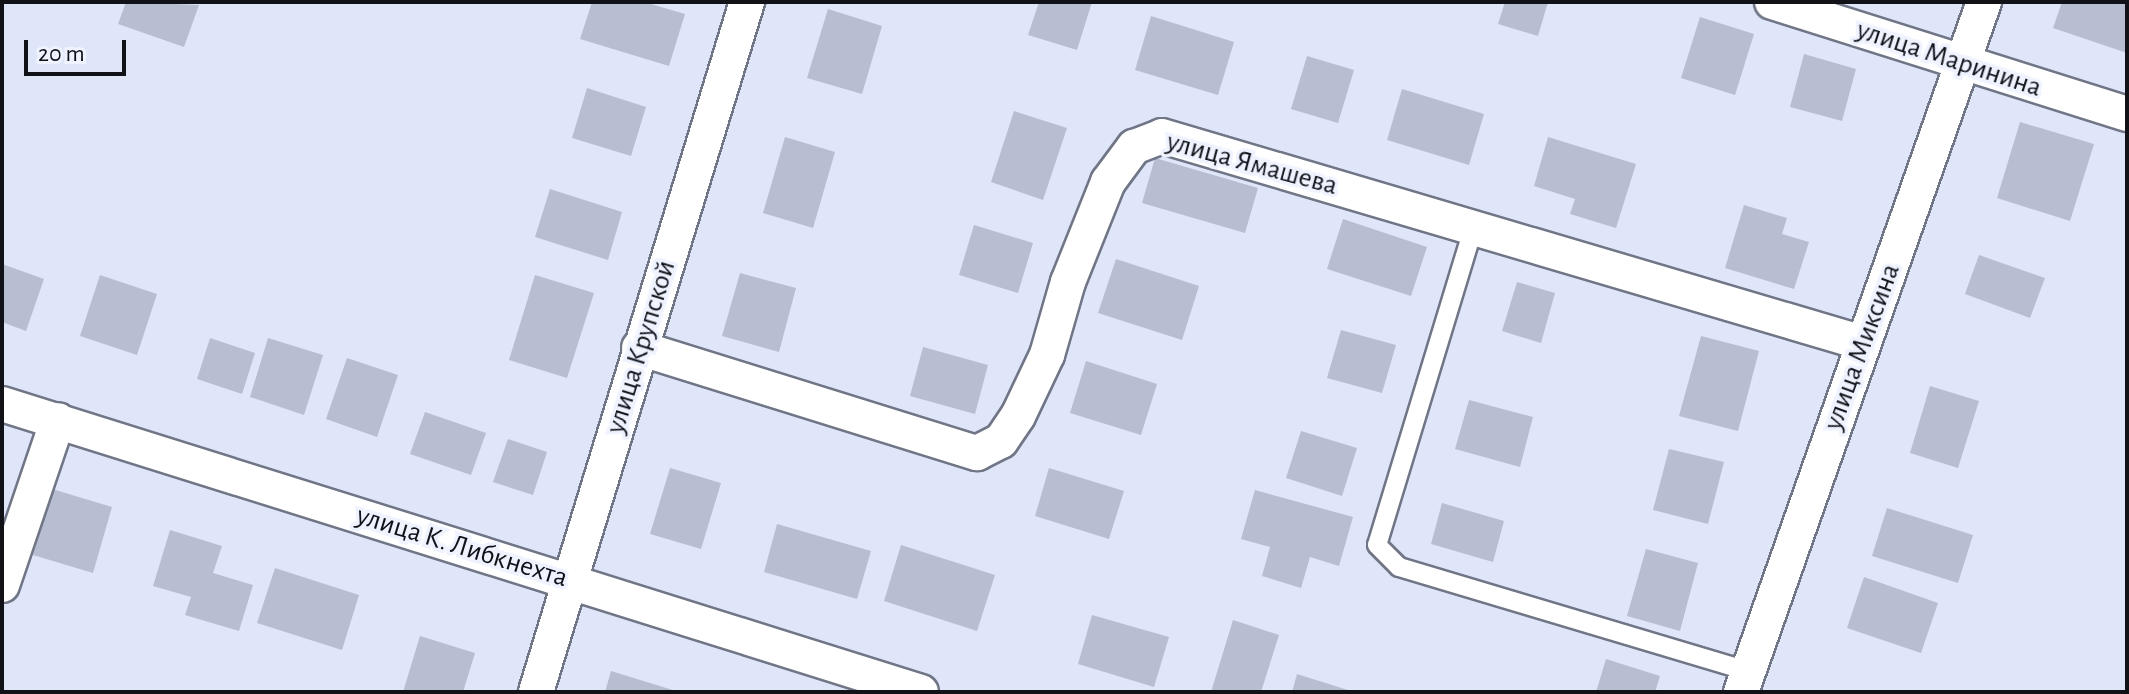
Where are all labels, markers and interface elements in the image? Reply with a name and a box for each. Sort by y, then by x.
street label: улица Маринина [1852,13,2046,105]
scale bar [28,24,130,74]
text: 20 m [38,42,85,66]
street label: улица Ямашева [1163,125,1341,203]
street label: улица Крупской [599,256,683,438]
street label: улица Миксина [1816,259,1908,435]
street label: улица К. Либкнехта [352,499,572,595]

